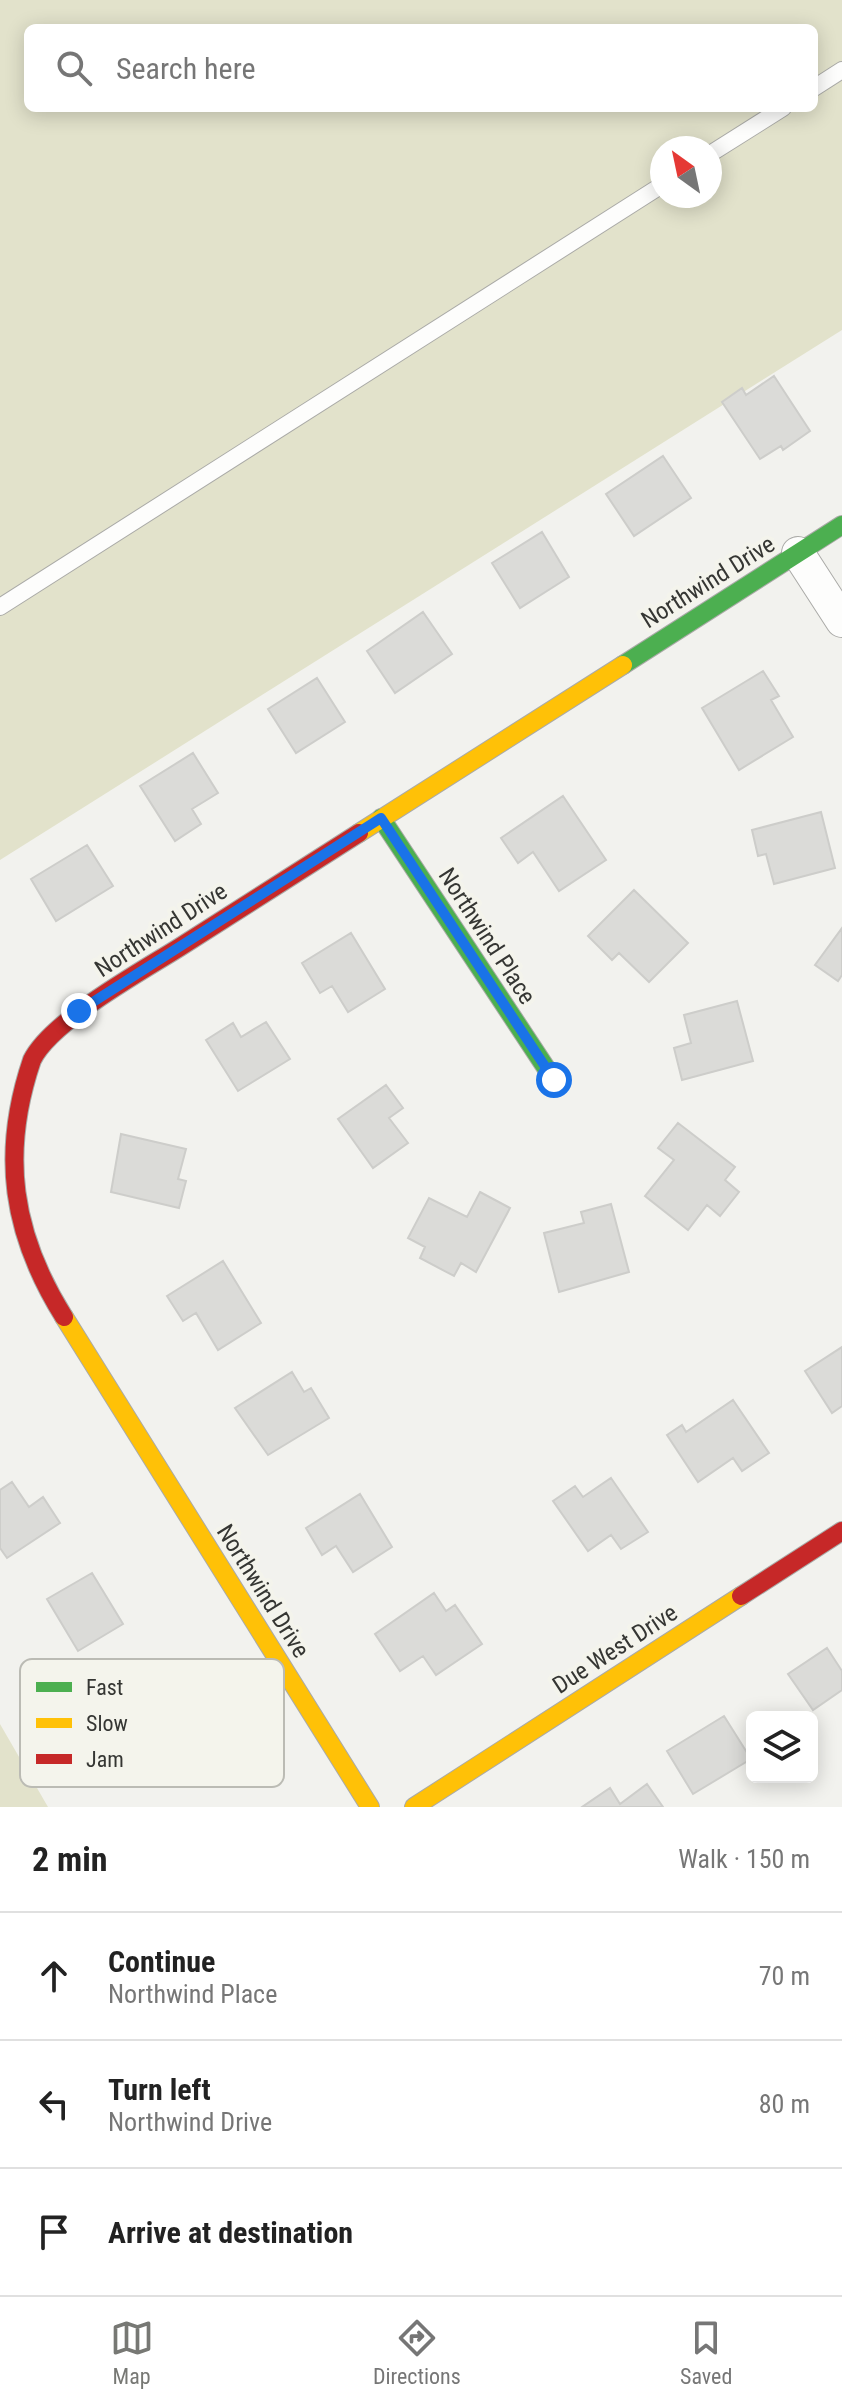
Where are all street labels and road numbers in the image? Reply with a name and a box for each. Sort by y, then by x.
street label: Northwind Drive [636,530,780,634]
street label: Northwind Place [433,863,541,1009]
street label: Northwind Drive [90,877,232,983]
street label: Northwind Drive [211,1519,315,1663]
street label: Due West Drive [548,1598,682,1700]

